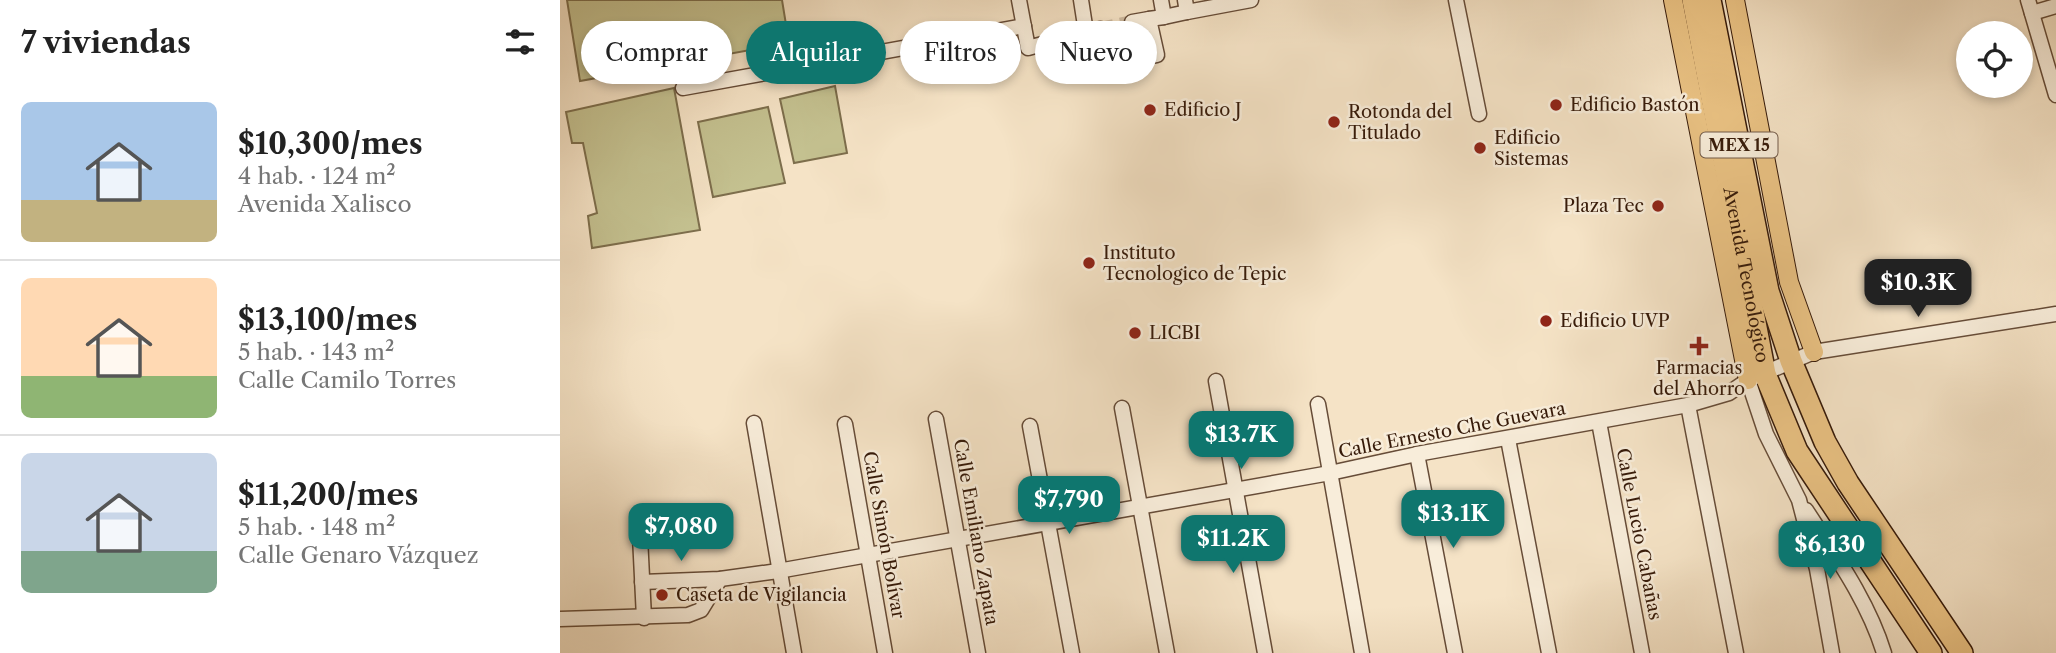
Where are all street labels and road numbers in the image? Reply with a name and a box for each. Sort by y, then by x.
road number: MEX 15 [1700,132,1778,158]
street label: Avenida Tecnológico [1718,184,1774,365]
street label: Calle Ernesto Che Guevara [1336,397,1568,463]
street label: Calle Emiliano Zapata [949,437,1003,628]
street label: Calle Lucio Cabañas [1612,446,1666,622]
street label: Calle Simón Bolívar [858,450,910,621]

